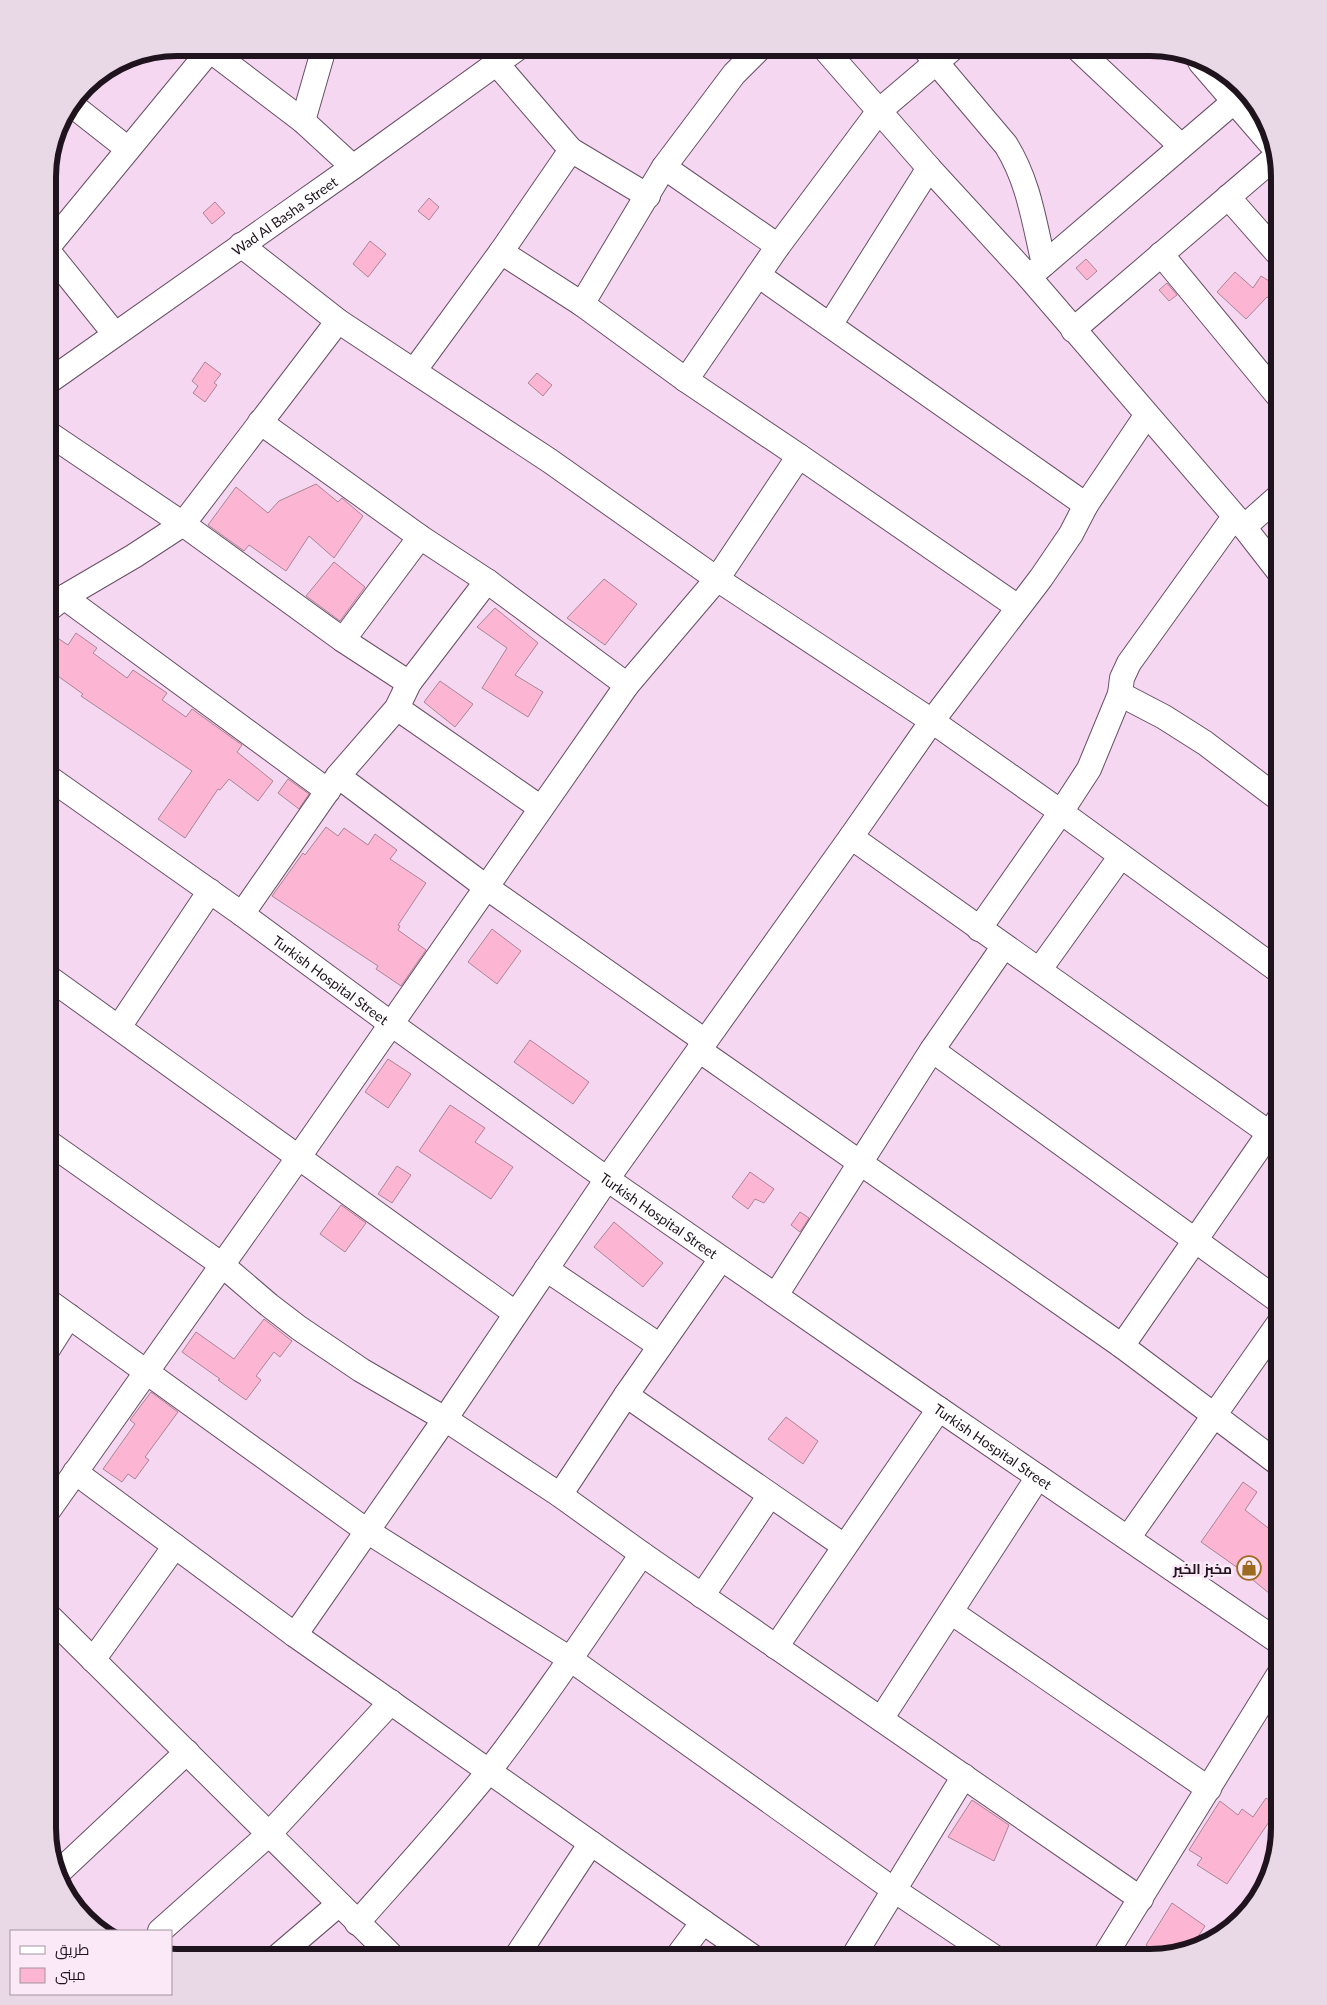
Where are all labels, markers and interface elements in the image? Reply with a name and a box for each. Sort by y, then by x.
street label: Wad Al Basha Street [228,172,340,259]
street label: Turkish Hospital Street [270,931,392,1028]
street label: Turkish Hospital Street [597,1168,721,1262]
street label: Turkish Hospital Street [931,1400,1055,1492]
shop icon: مخبز الخير [1236,1555,1262,1581]
place label: مخبز الخير [1172,1560,1232,1578]
legend [10,1930,172,1995]
text: طريق [55,1940,89,1960]
text: مبنى [55,1965,86,1985]

